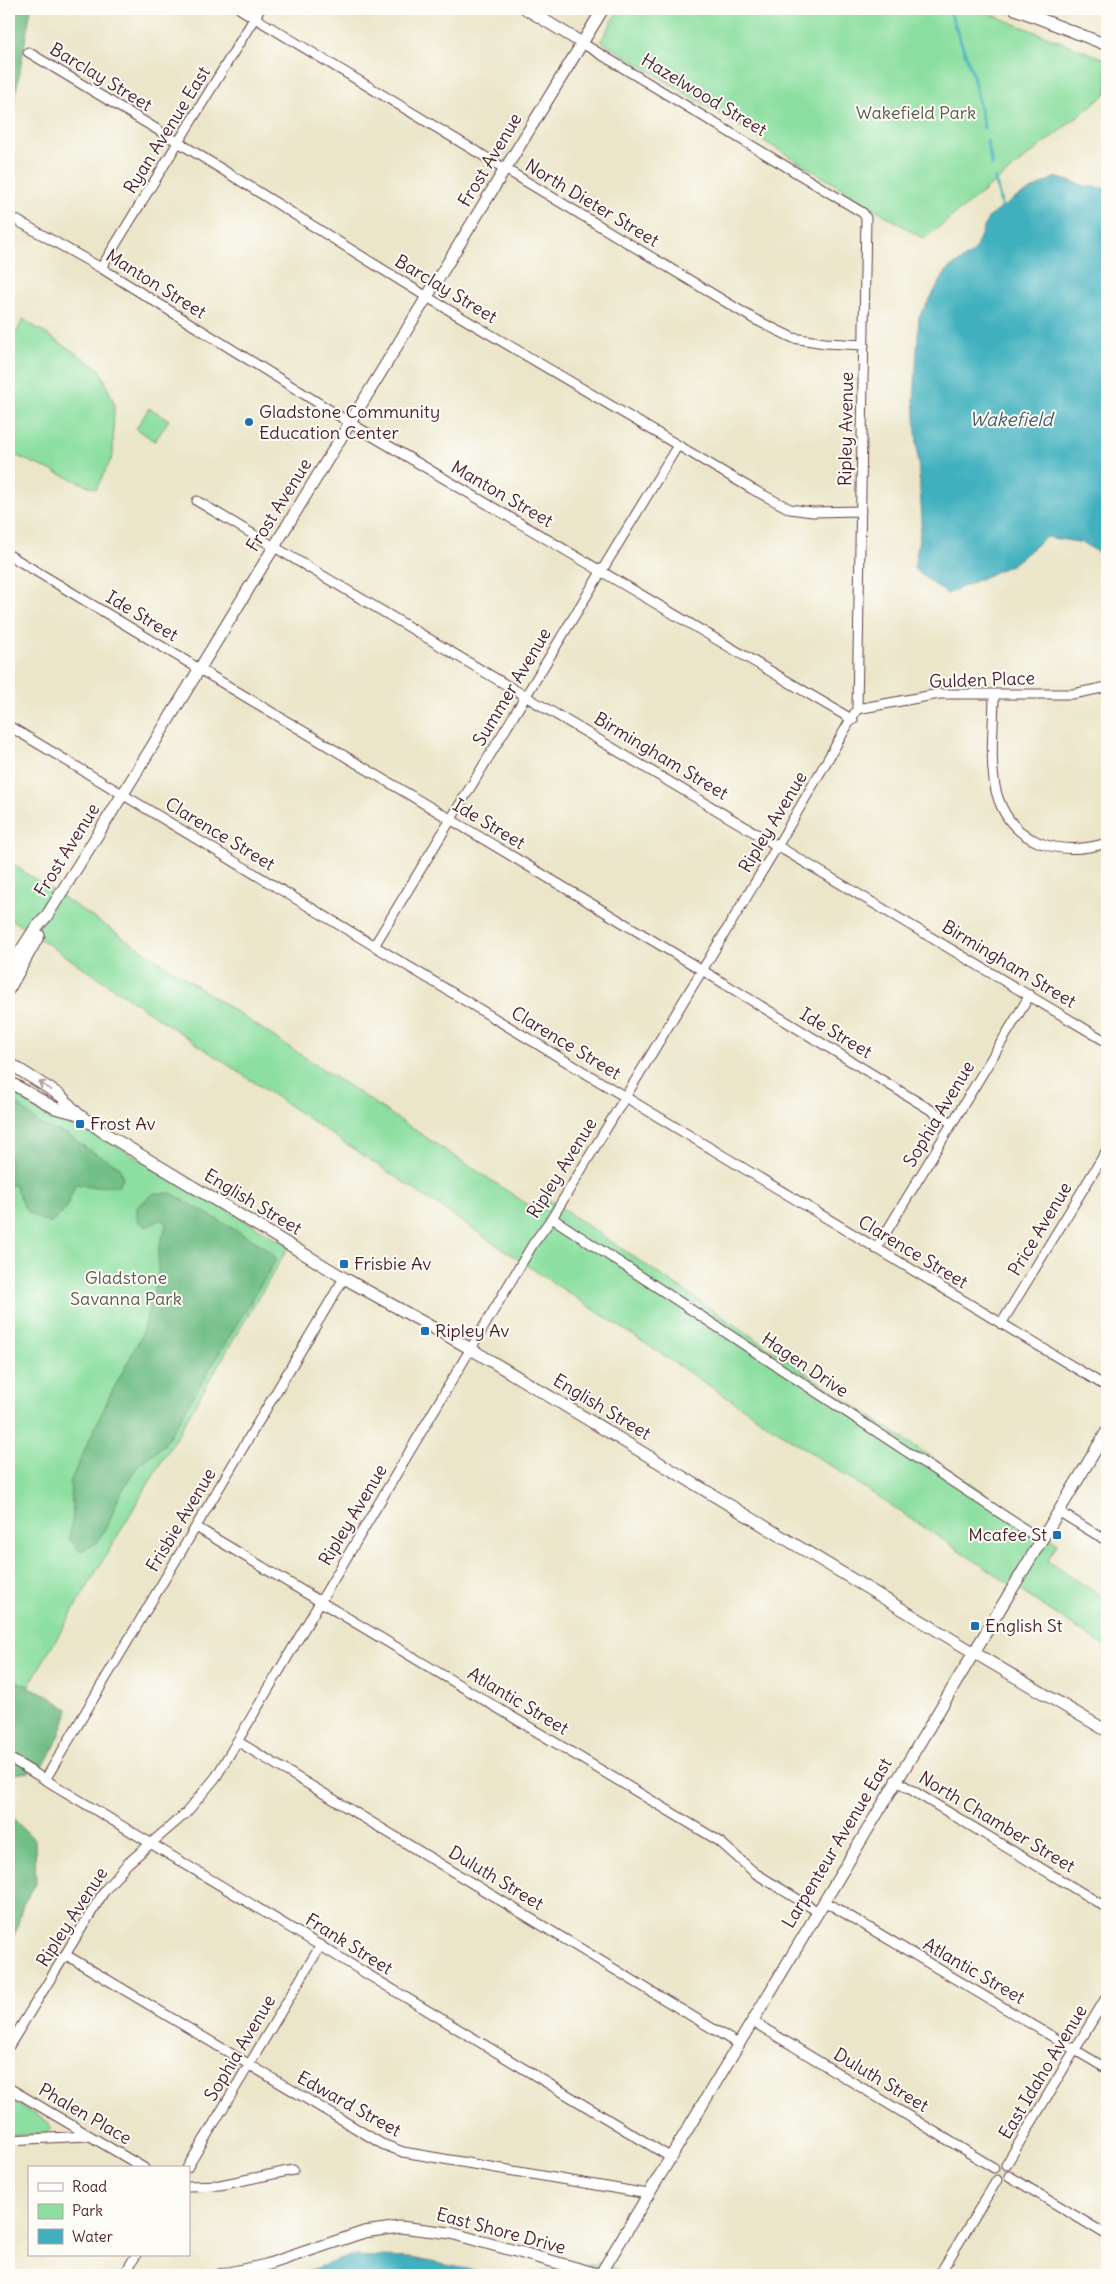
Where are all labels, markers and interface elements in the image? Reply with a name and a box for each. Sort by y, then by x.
street label: Barclay Street [46,37,157,116]
street label: Hazelwood Street [637,48,771,141]
street label: Ryan Avenue East [118,62,215,198]
park label: Wakefield Park [856,101,976,124]
street label: Frost Avenue [453,109,527,211]
street label: North Dieter Street [521,154,663,252]
street label: Manton Street [102,244,211,324]
street label: Barclay Street [391,249,502,328]
street label: Ripley Avenue [833,372,858,486]
place label: Gladstone Community Education Center [259,400,440,444]
water label: Wakefield [969,407,1056,431]
marker: Gladstone Community Education Center [243,416,255,428]
street label: Frost Avenue [241,454,316,556]
street label: Manton Street [447,455,557,532]
street label: Ide Street [102,585,182,646]
street label: Summer Avenue [467,623,556,750]
street label: Gulden Place [929,666,1035,693]
street label: Birmingham Street [590,707,732,805]
street label: Ripley Avenue [733,767,812,877]
street label: Clarence Street [161,792,279,875]
street label: Ide Street [449,793,529,854]
street label: Frost Avenue [29,799,104,901]
street label: Birmingham Street [938,915,1080,1013]
street label: Clarence Street [507,1001,625,1084]
street label: Ide Street [796,1002,876,1063]
street label: Sophia Avenue [898,1057,979,1171]
one-way arrow [39,1081,53,1091]
place label: Frost Av [90,1112,156,1135]
street label: Ripley Avenue [522,1113,602,1222]
marker: Frost Av [74,1118,86,1130]
street label: English Street [200,1163,306,1240]
street label: Price Avenue [1003,1178,1077,1280]
street label: Clarence Street [854,1210,972,1293]
place label: Frisbie Av [354,1252,431,1275]
marker: Frisbie Av [338,1258,350,1270]
park label: Gladstone Savanna Park [70,1266,182,1310]
place label: Ripley Av [435,1319,509,1342]
marker: Ripley Av [419,1325,431,1337]
street label: Hagen Drive [757,1327,853,1402]
street label: English Street [549,1368,655,1445]
street label: Ripley Avenue [313,1460,392,1570]
street label: Frisbie Avenue [141,1464,221,1576]
place label: Mcafee St [968,1523,1047,1546]
marker: Mcafee St [1051,1529,1063,1541]
place label: English St [985,1614,1063,1637]
marker: English St [969,1620,981,1632]
street label: Atlantic Street [464,1661,573,1740]
street label: Larpenteur Avenue East [777,1753,897,1932]
street label: North Chamber Street [915,1766,1080,1877]
street label: Duluth Street [445,1840,548,1915]
street label: Ripley Avenue [31,1863,112,1971]
street label: Frank Street [301,1908,397,1980]
street label: Atlantic Street [919,1932,1029,2009]
street label: Sophia Avenue [199,1991,280,2105]
street label: East Idaho Avenue [993,2000,1092,2143]
street label: Duluth Street [830,2042,933,2117]
street label: Edward Street [293,2066,405,2142]
street label: Phalen Place [35,2078,136,2149]
legend [28,2166,190,2256]
text: Road [72,2177,107,2196]
text: Park [72,2201,103,2220]
street label: East Shore Drive [434,2202,568,2259]
text: Water [72,2227,113,2246]

